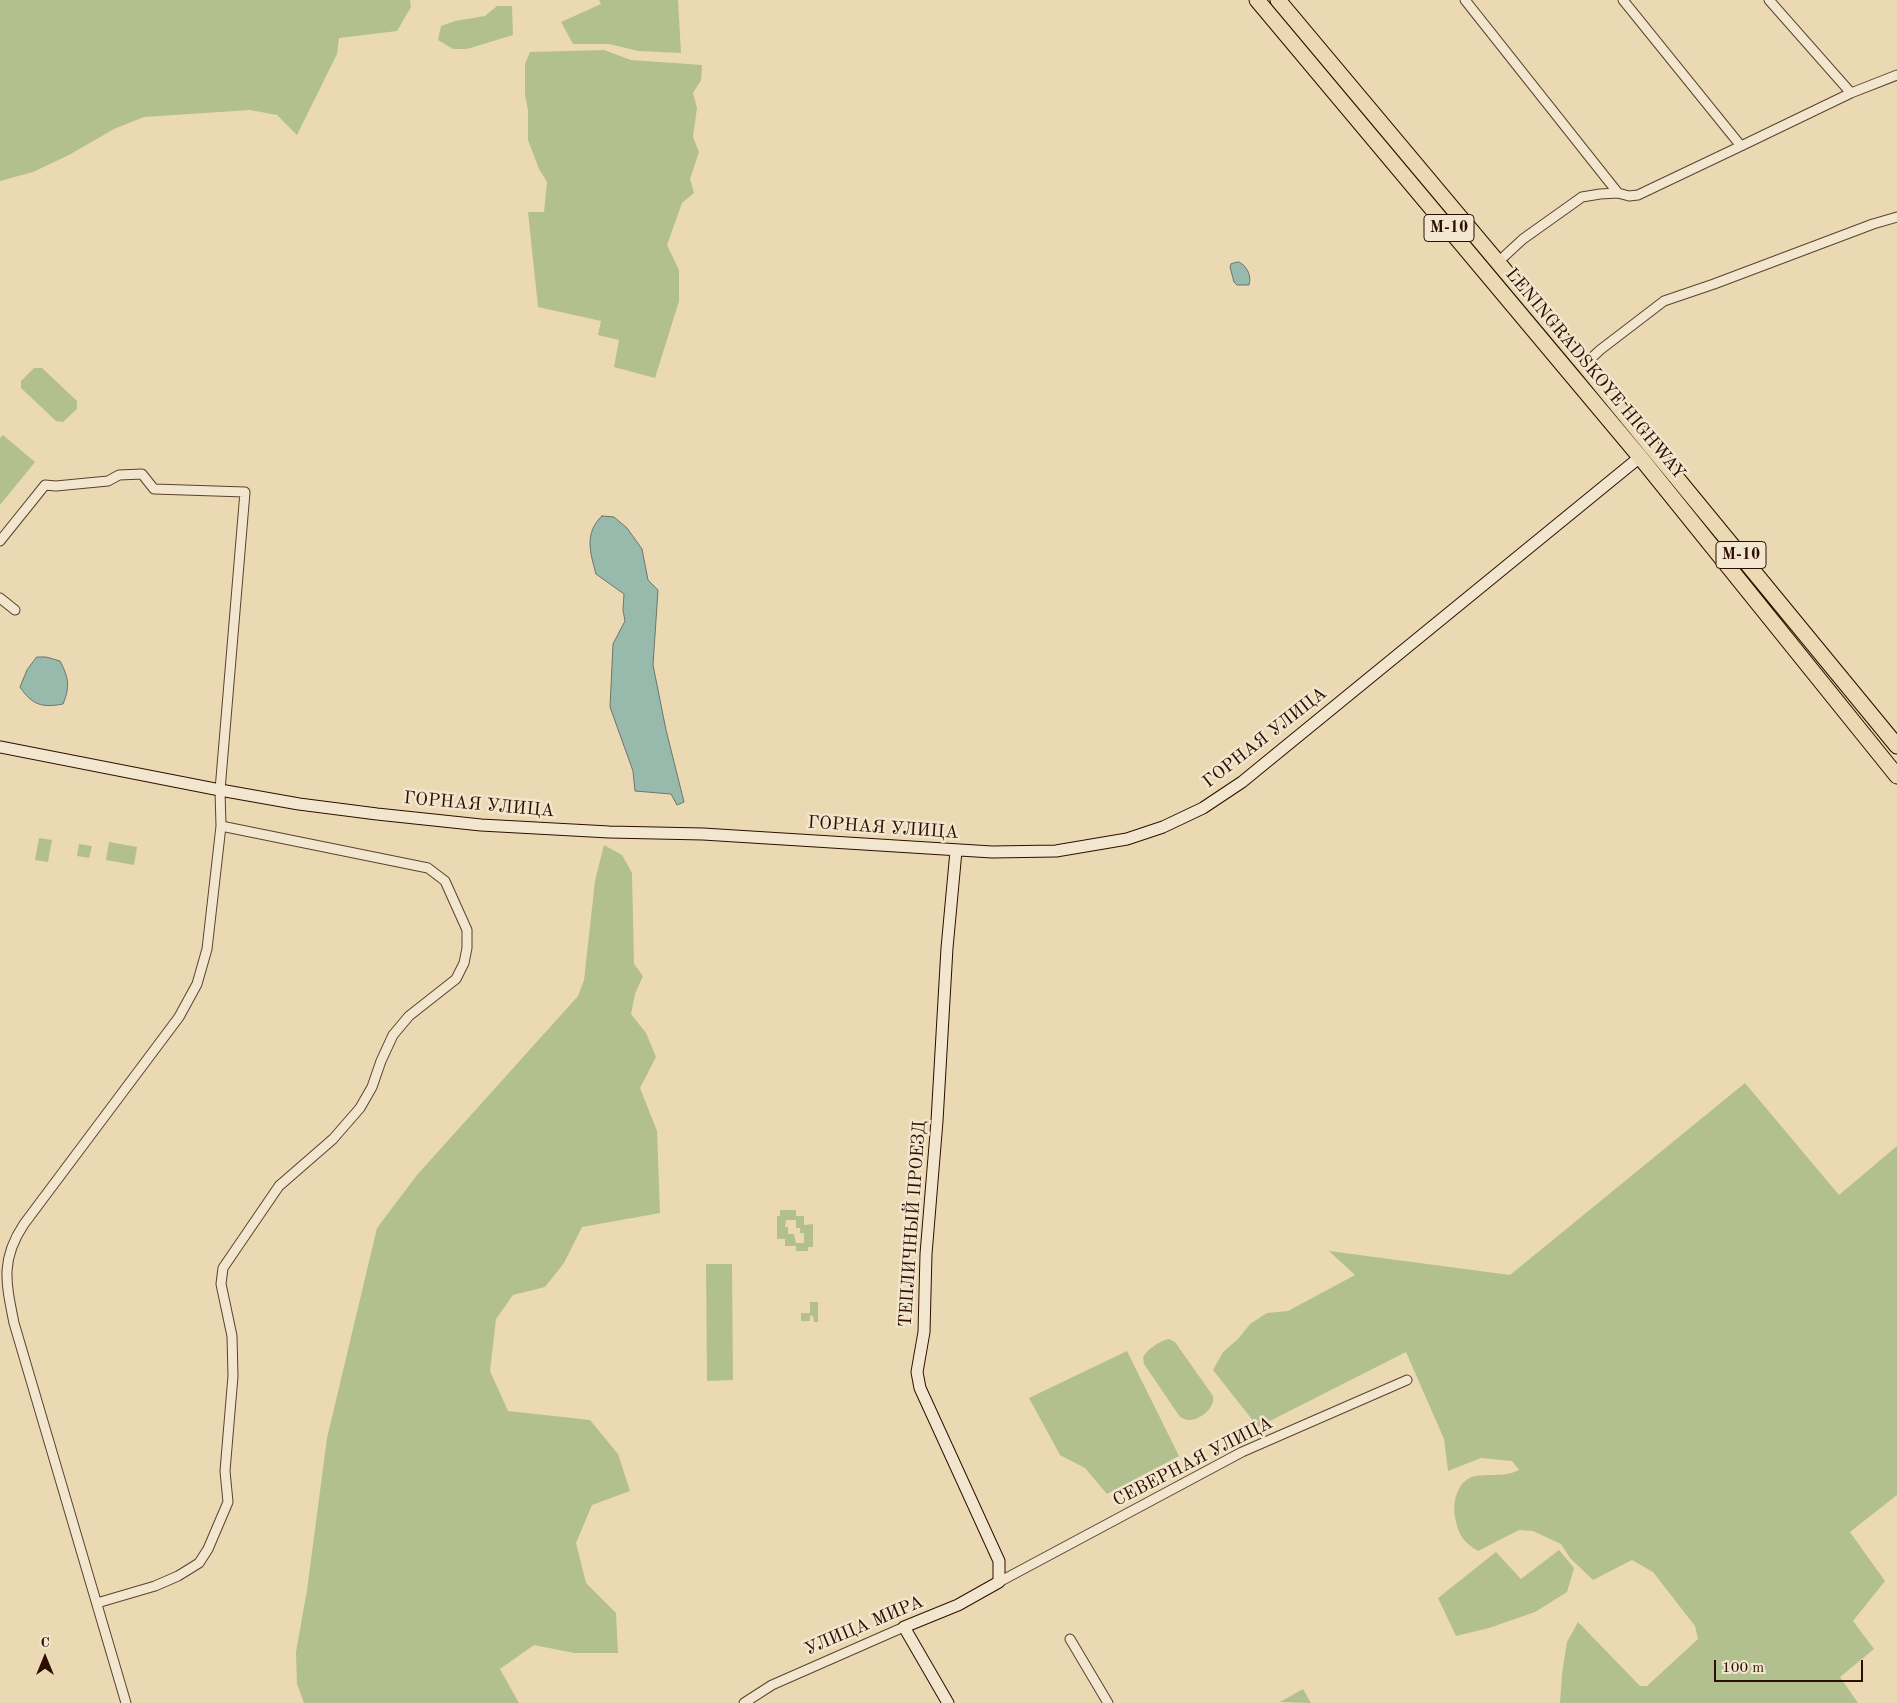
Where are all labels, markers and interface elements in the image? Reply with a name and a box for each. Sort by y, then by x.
road number: М-10 [1424,214,1474,242]
street label: LENINGRADSKOYE HIGHWAY [1500,264,1690,484]
road number: М-10 [1716,542,1766,568]
street label: ГОРНАЯ УЛИЦА [1199,683,1331,793]
street label: ГОРНАЯ УЛИЦА [403,788,555,822]
street label: ГОРНАЯ УЛИЦА [807,812,959,844]
street label: ТЕПЛИЧНЫЙ ПРОЕЗД [895,1120,931,1328]
street label: СЕВЕРНАЯ УЛИЦА [1110,1412,1276,1512]
street label: УЛИЦА МИРА [801,1591,927,1661]
north arrow [20,1633,70,1683]
text: С [40,1636,50,1650]
scale bar [1717,1650,1866,1682]
text: 100 m [1722,1661,1764,1676]

